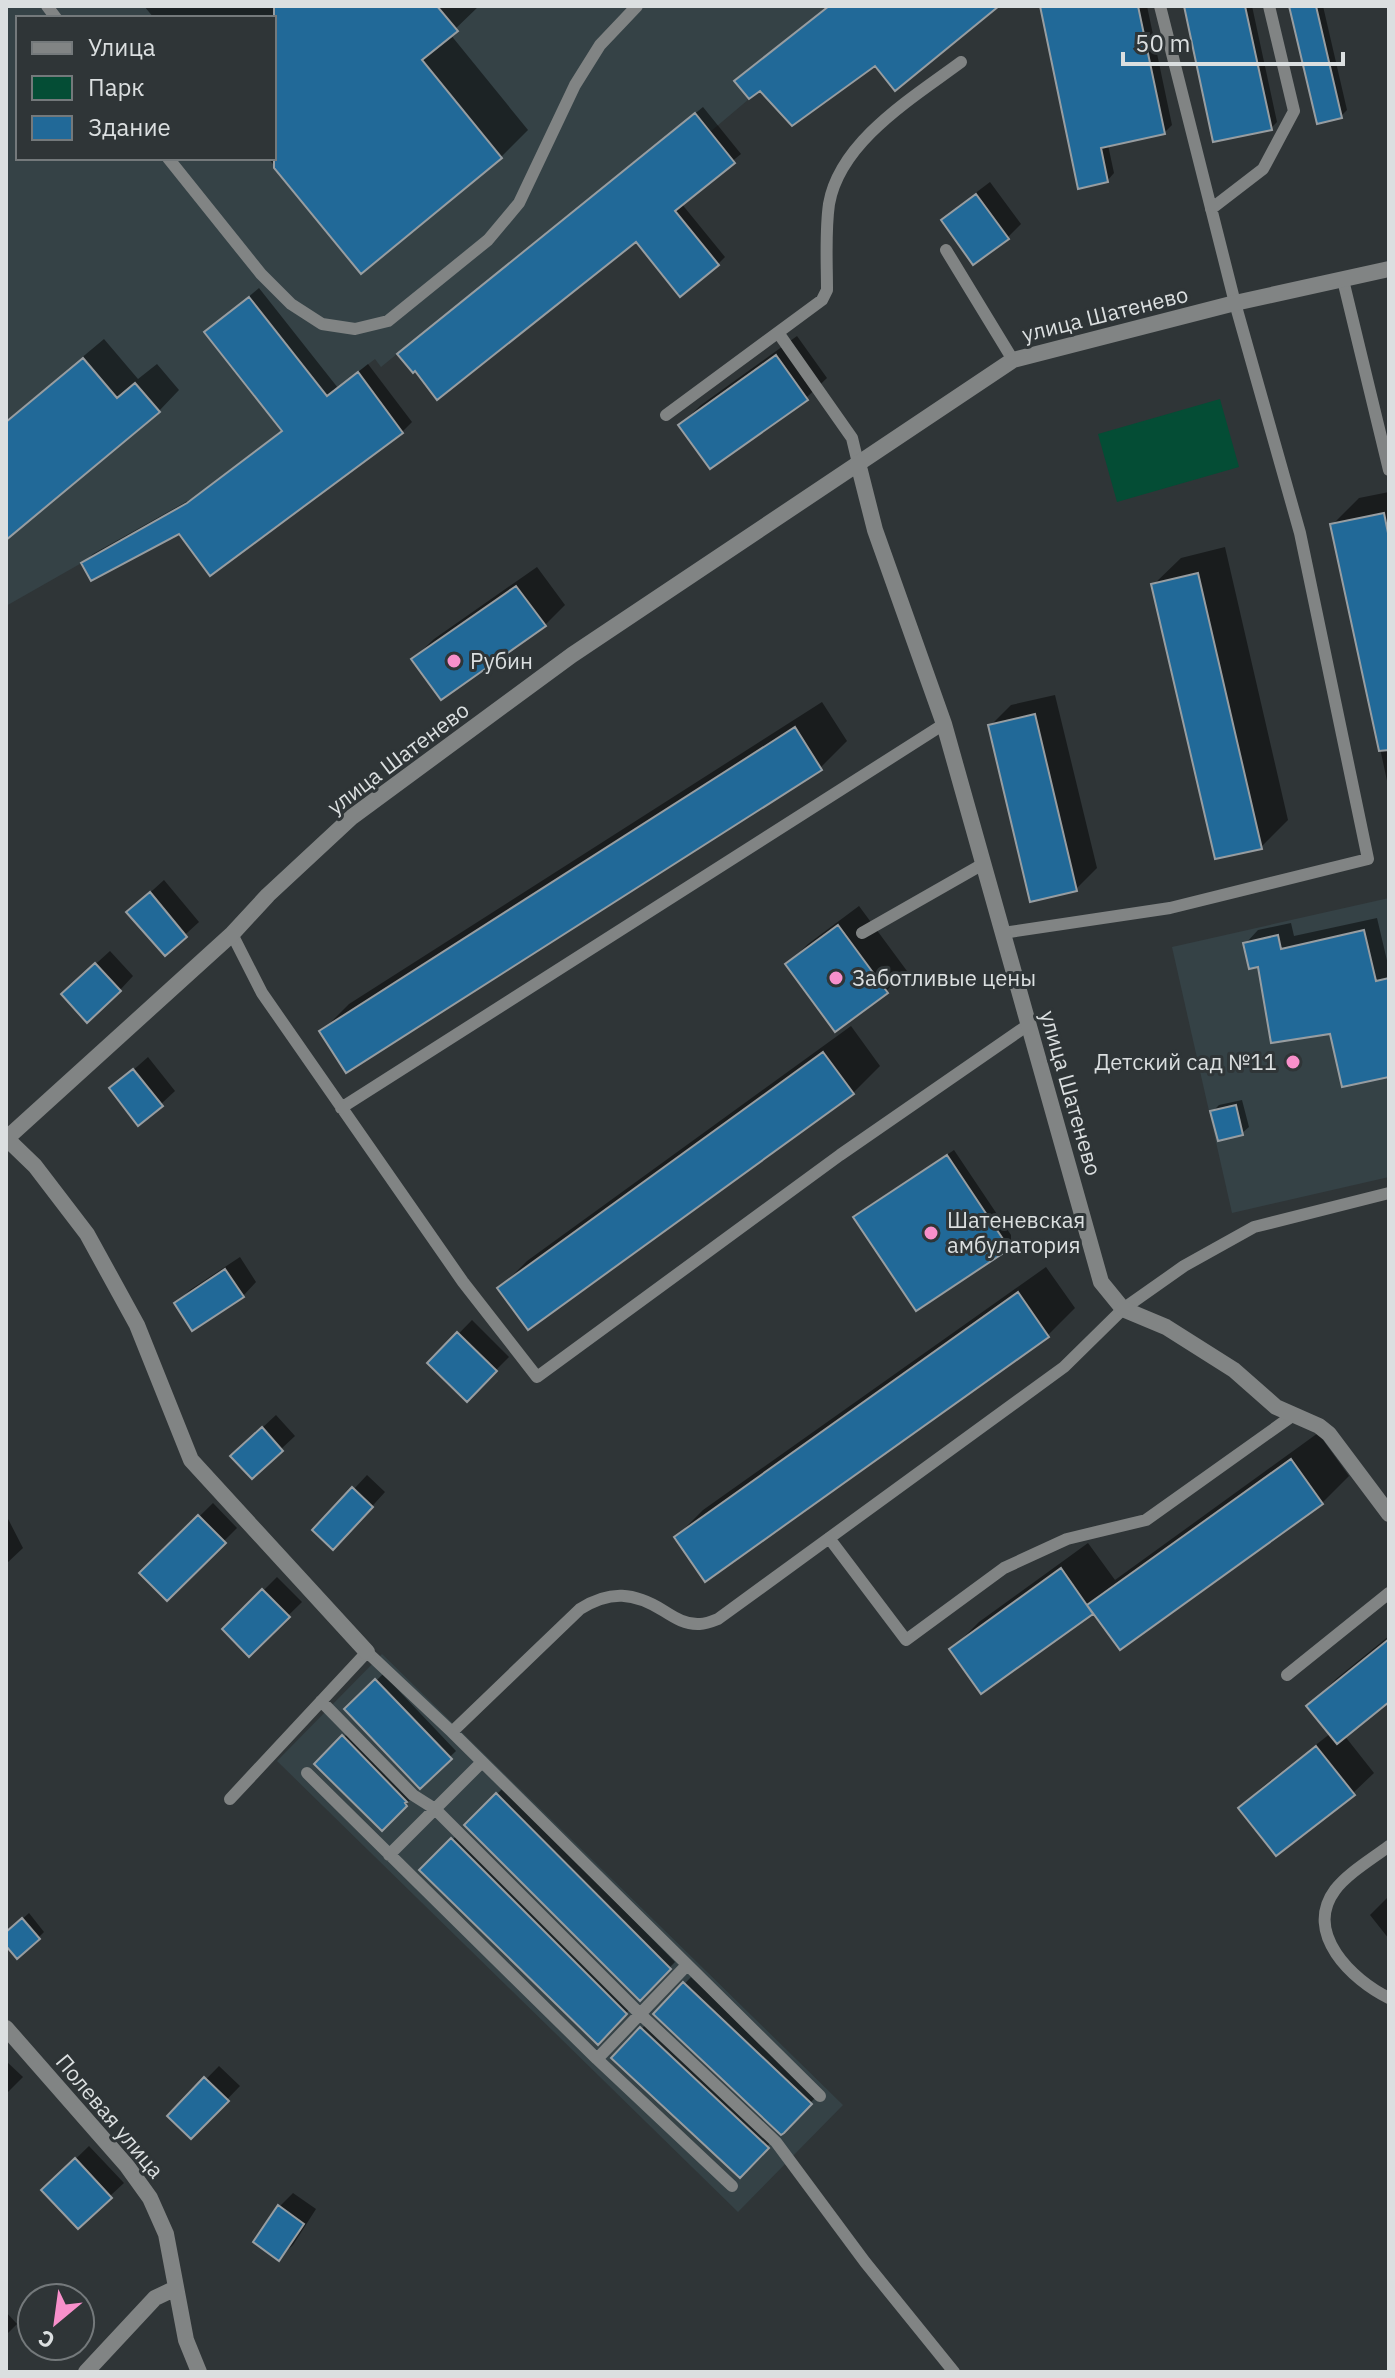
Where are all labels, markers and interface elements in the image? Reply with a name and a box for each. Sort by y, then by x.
legend [16,16,276,160]
scale bar [1123,16,1343,66]
text: 50 m [1135,27,1190,59]
text: Улица [88,31,156,63]
text: Парк [88,71,145,103]
text: Здание [88,111,171,143]
street label: улица Шатенево [1019,279,1191,348]
place label: Рубин [470,646,533,675]
marker: Рубин [445,652,463,670]
street label: улица Шатенево [321,695,474,820]
place label: Заботливые цены [852,963,1036,992]
marker: Заботливые цены [827,969,845,987]
street label: улица Шатенево [1034,1007,1109,1179]
place label: Детский сад №11 [1094,1047,1277,1076]
marker: Детский сад №11 [1284,1053,1302,1071]
place label: Шатеневская амбулатория [947,1205,1085,1259]
marker: Шатеневская амбулатория [922,1224,940,1242]
street label: Полевая улица [50,2047,171,2184]
north arrow [16,2282,96,2362]
text: С [33,2324,59,2356]

